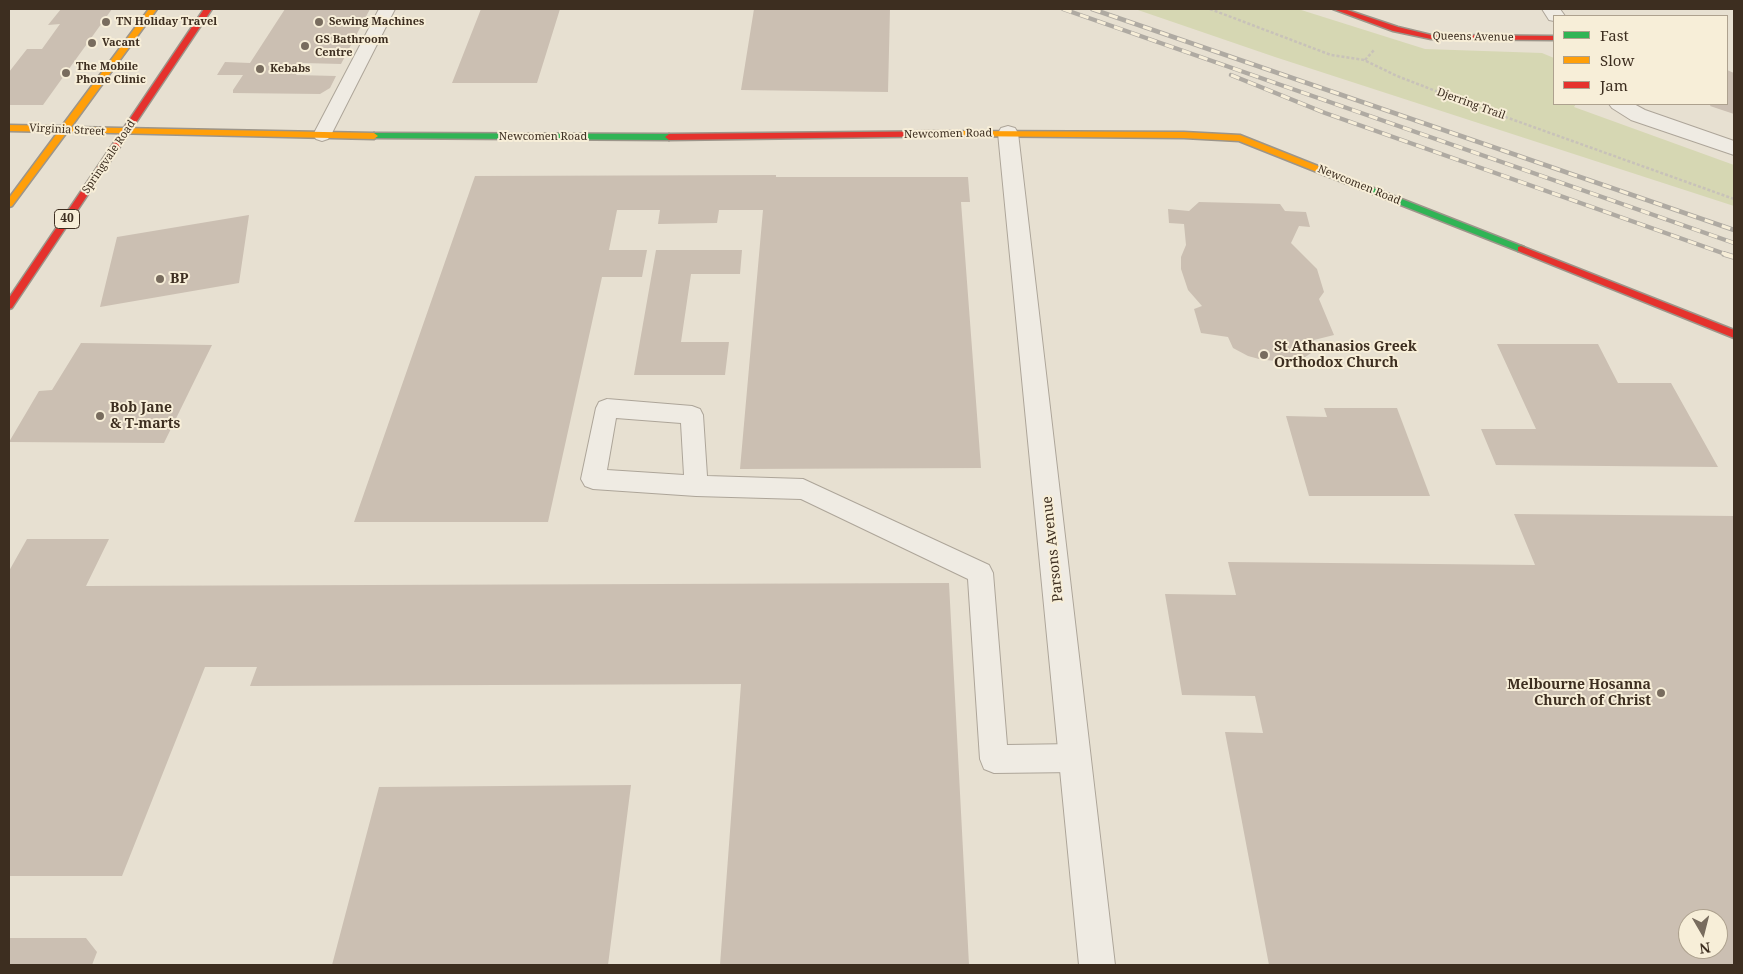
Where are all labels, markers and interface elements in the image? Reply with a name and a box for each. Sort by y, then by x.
place label: TN Holiday Travel [116,15,217,29]
place label: Sewing Machines [329,15,424,29]
legend [1553,15,1728,105]
marker: TN Holiday Travel [100,16,112,28]
marker: Sewing Machines [313,16,325,28]
text: Fast [1600,25,1629,45]
street label: Queens Avenue [1432,30,1514,44]
place label: GS Bathroom Centre [315,33,389,59]
place label: Vacant [102,36,140,50]
marker: Vacant [86,37,98,49]
marker: GS Bathroom Centre [299,40,311,52]
text: Slow [1600,50,1634,70]
place label: The Mobile Phone Clinic [76,60,146,86]
place label: Kebabs [270,62,310,76]
marker: Kebabs [254,63,266,75]
marker: The Mobile Phone Clinic [60,67,72,79]
text: Jam [1600,75,1628,95]
street label: Djerring Trail [1435,86,1507,122]
street label: Springvale Road [80,118,138,196]
street label: Virginia Street [29,121,105,139]
street label: Newcomen Road [904,127,992,141]
street label: Newcomen Road [499,130,587,144]
street label: Newcomen Road [1316,162,1402,208]
road number: 40 [54,210,80,228]
place label: BP [170,271,188,287]
marker: BP [154,273,166,285]
place label: St Athanasios Greek Orthodox Church [1274,339,1417,372]
marker: St Athanasios Greek Orthodox Church [1258,349,1270,361]
place label: Bob Jane & T-marts [110,400,180,432]
marker: Bob Jane & T-marts [94,410,106,422]
street label: Parsons Avenue [1039,495,1067,603]
place label: Melbourne Hosanna Church of Christ [1507,677,1651,710]
marker: Melbourne Hosanna Church of Christ [1655,687,1667,699]
north arrow [1678,909,1728,959]
text: N [1698,938,1712,959]

